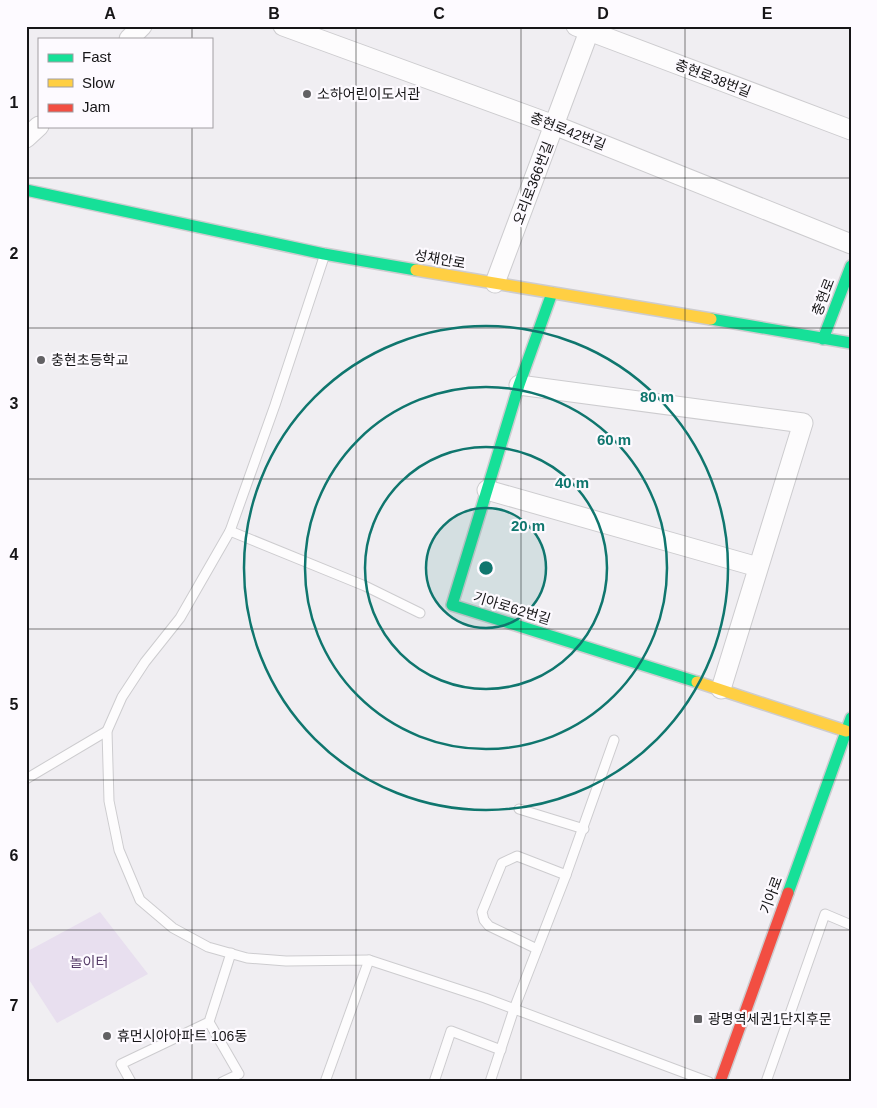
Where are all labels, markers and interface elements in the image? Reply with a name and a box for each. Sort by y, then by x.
text: A [104,5,116,22]
text: B [268,5,280,22]
text: C [433,5,445,22]
text: D [597,5,609,22]
text: E [762,5,773,22]
legend [38,38,212,128]
text: Fast [82,48,112,65]
street label: 충현로38번길 [673,56,753,100]
text: Slow [82,74,115,91]
place label: 소하어린이도서관 [317,86,420,102]
marker: 소하어린이도서관 [301,88,313,100]
text: 1 [10,94,19,111]
text: Jam [82,98,110,115]
street label: 충현로42번길 [528,109,608,153]
street label: 오리로366번길 [510,139,556,227]
text: 2 [10,245,19,262]
street label: 성채안로 [413,247,467,271]
street label: 충현로 [809,276,837,318]
place label: 충현초등학교 [51,352,128,368]
marker: 충현초등학교 [35,354,47,366]
text: 80 m [640,388,674,405]
text: 3 [10,395,19,412]
text: 60 m [597,431,631,448]
text: 40 m [555,474,589,491]
text: 20 m [511,517,545,534]
text: 4 [10,546,19,563]
centre of rings [477,559,495,577]
street label: 기아로62번길 [471,589,553,627]
text: 5 [10,696,19,713]
text: 6 [10,847,19,864]
street label: 기아로 [757,874,785,916]
park label: 놀이터 [70,954,108,970]
text: 7 [10,997,19,1014]
place label: 광명역세권1단지후문 [708,1011,832,1027]
marker: 광명역세권1단지후문 [692,1013,704,1025]
place label: 휴먼시아아파트 106동 [117,1028,247,1044]
marker: 휴먼시아아파트 106동 [101,1030,113,1042]

